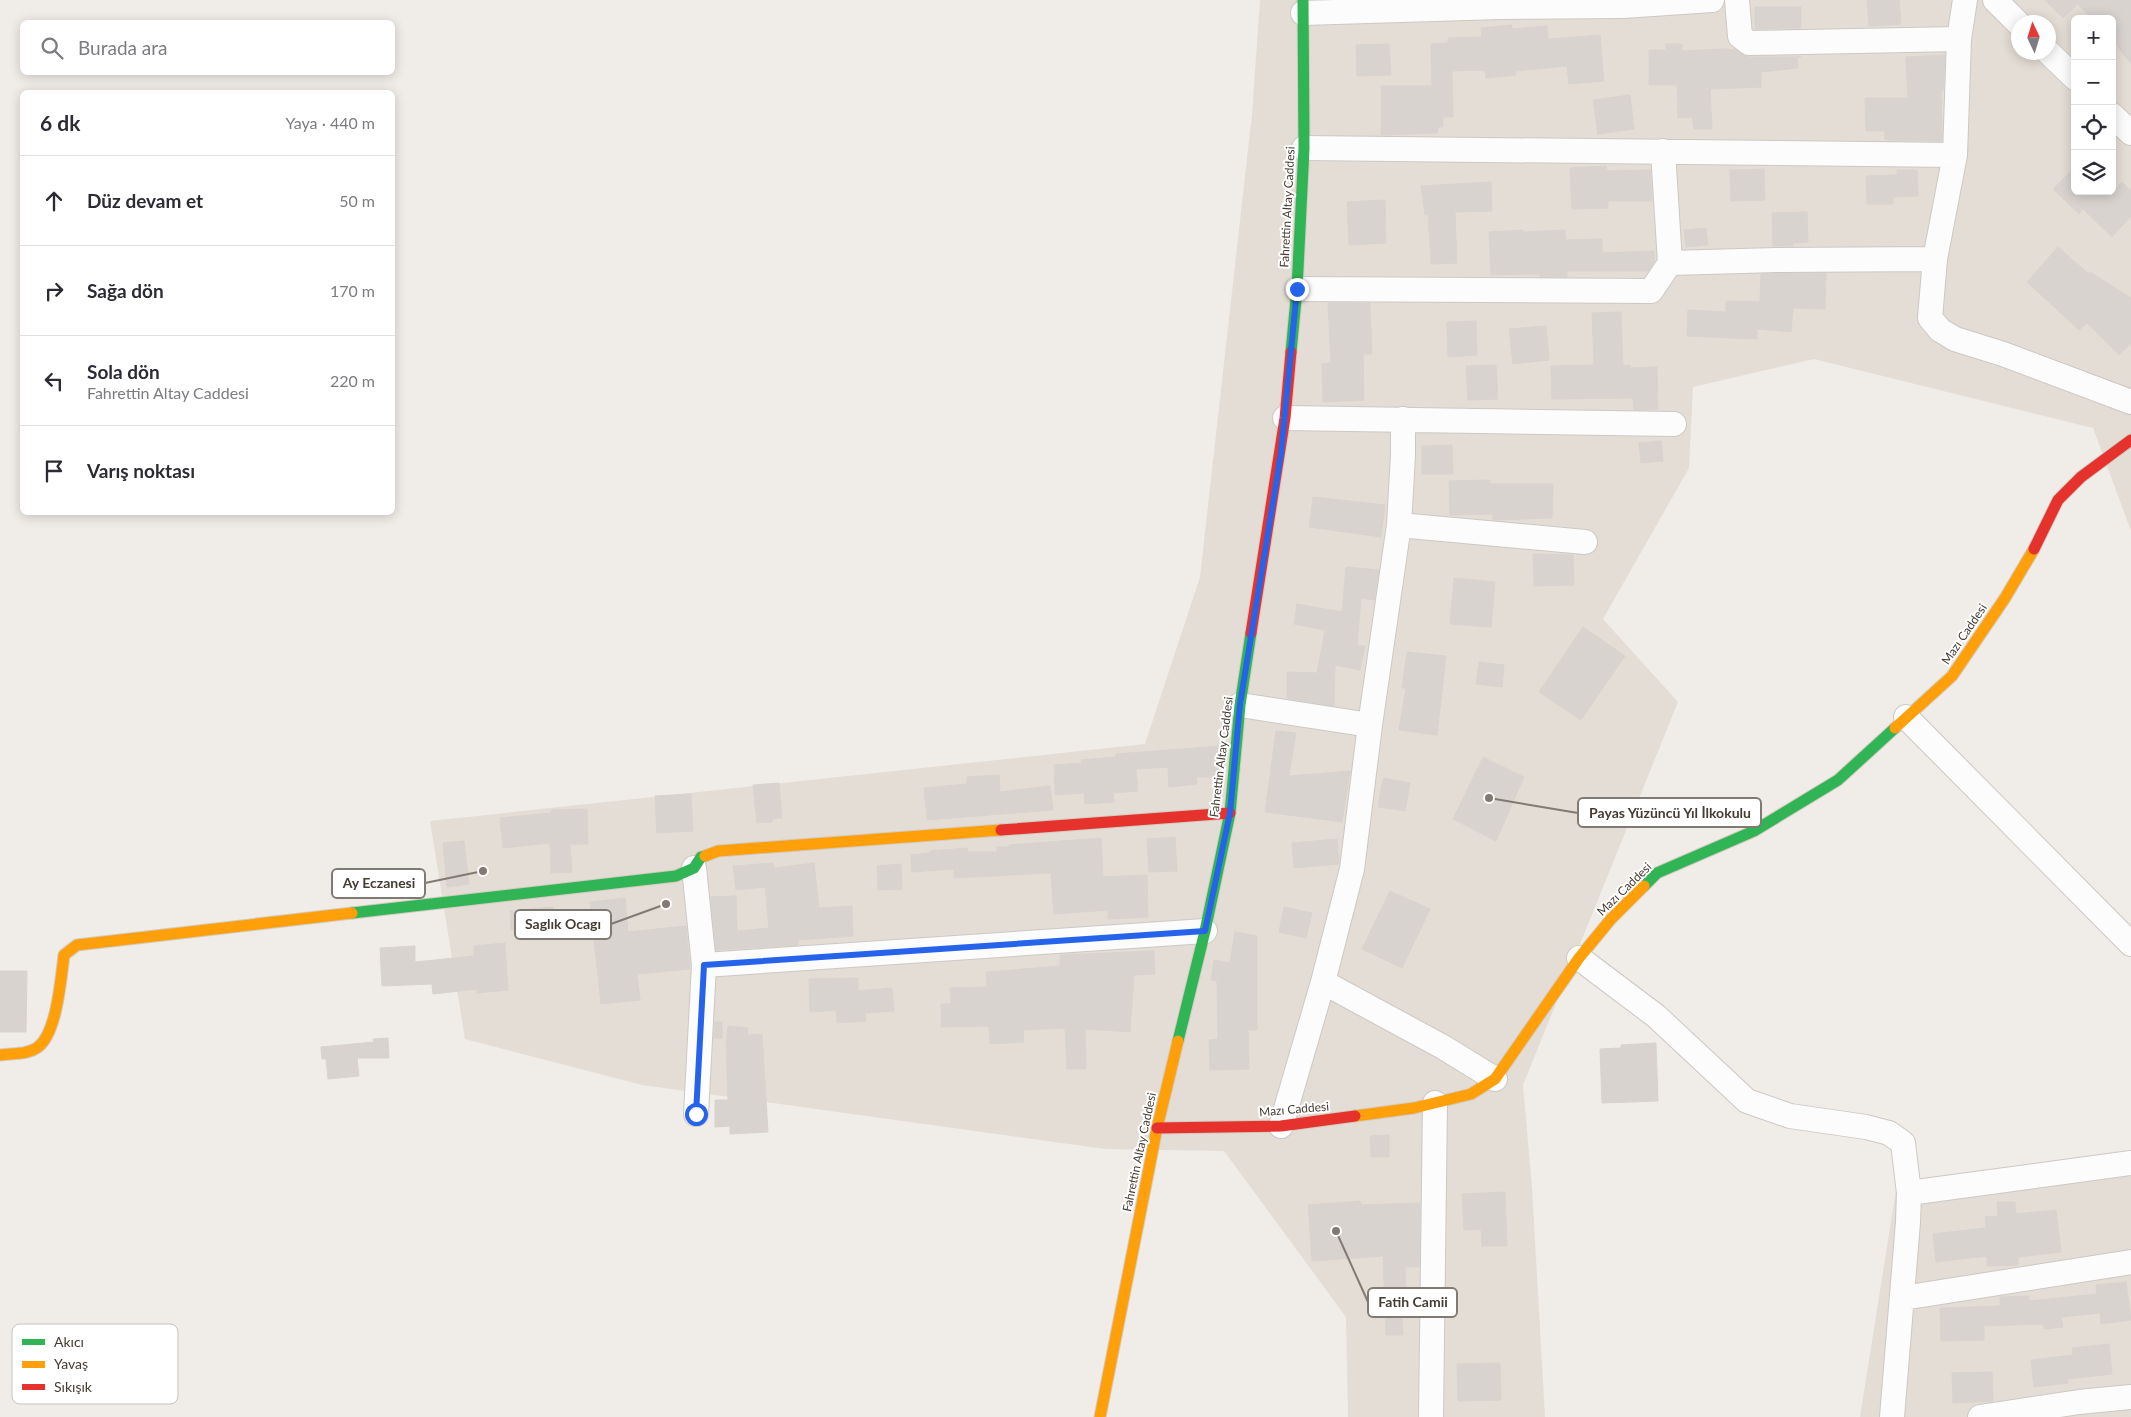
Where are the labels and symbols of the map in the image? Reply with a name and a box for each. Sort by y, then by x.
north arrow [2011,15,2056,60]
street label: Fahrettin Altay Caddesi [1276,146,1298,268]
route end [1286,278,1309,301]
street label: Mazı Caddesi [1938,601,1990,667]
street label: Fahrettin Altay Caddesi [1206,696,1236,818]
callout: Payas Yüzüncü Yıl İlkokulu [1578,798,1761,827]
text: Payas Yüzüncü Yıl İlkokulu [1589,804,1751,821]
street label: Mazı Caddesi [1594,859,1655,919]
callout: Ay Eczanesi [332,869,425,898]
text: Ay Eczanesi [342,874,415,891]
callout: Saglık Ocagı [515,910,611,939]
text: Saglık Ocagı [525,915,601,932]
street label: Fahrettin Altay Caddesi [1119,1091,1159,1213]
street label: Mazı Caddesi [1258,1098,1330,1120]
route start [685,1103,708,1126]
callout: Fatih Camii [1368,1288,1457,1317]
text: Fatih Camii [1378,1293,1448,1310]
legend [12,1324,178,1404]
text: Akıcı [54,1333,84,1350]
text: Yavaş [54,1355,88,1372]
text: Sıkışık [54,1378,93,1395]

